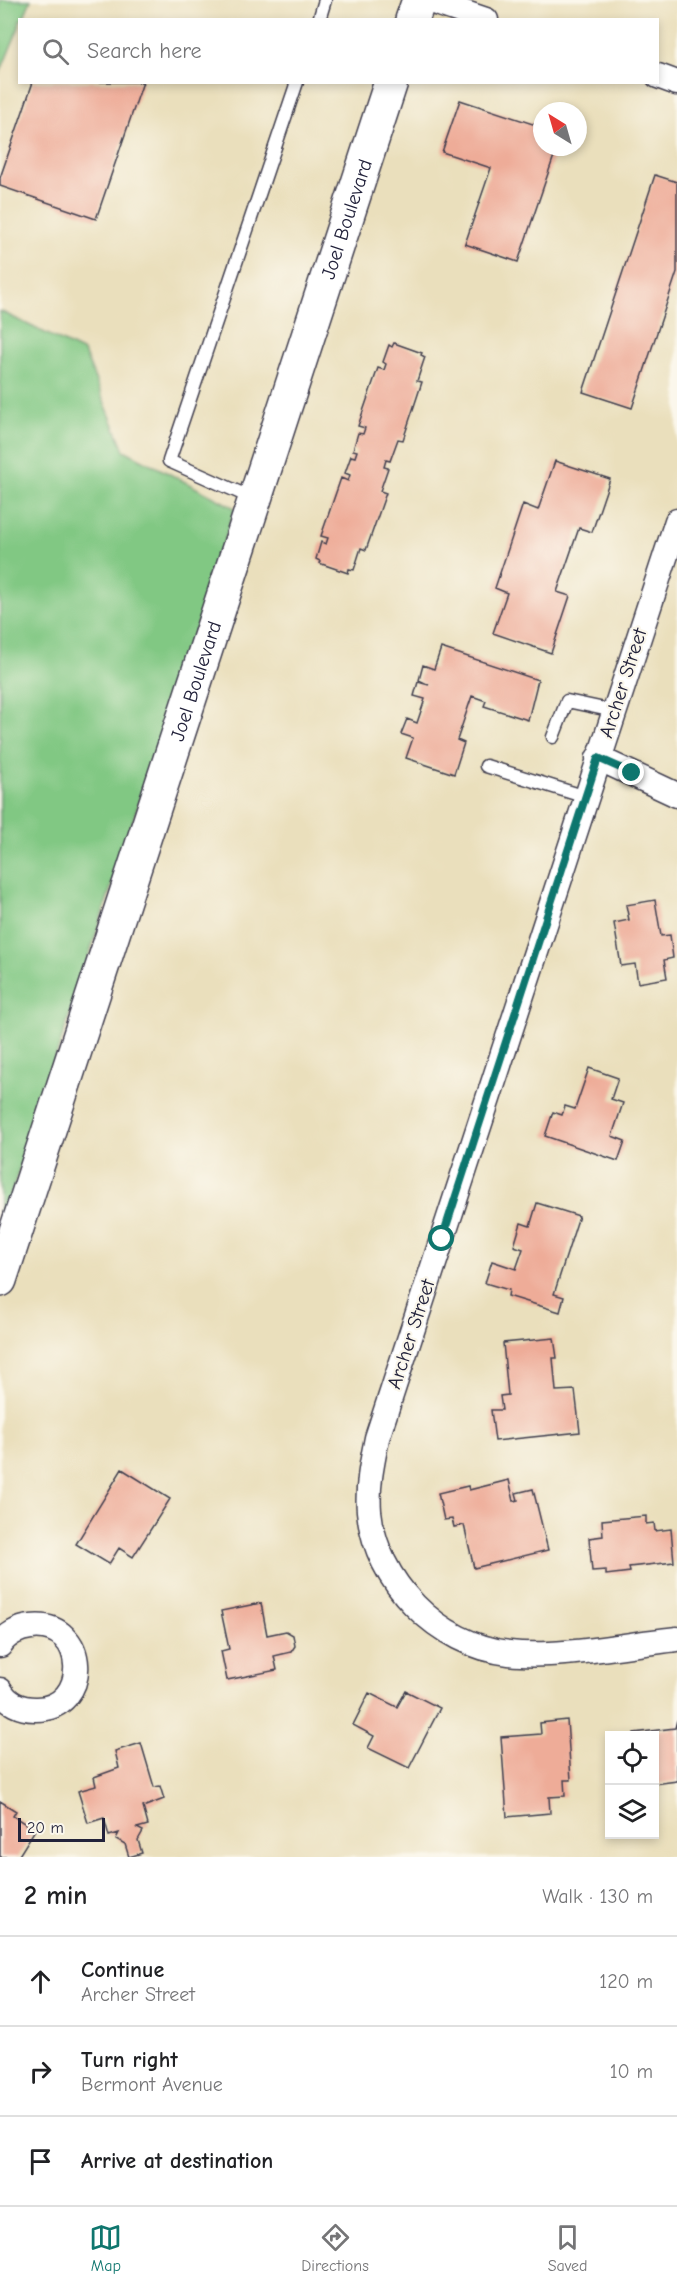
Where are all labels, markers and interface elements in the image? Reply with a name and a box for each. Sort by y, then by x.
search box [18,18,659,84]
icon: search [39,35,72,68]
text: Search here [87,38,202,64]
north arrow [533,102,587,156]
street label: Joel Boulevard [316,156,377,282]
street label: Joel Boulevard [165,618,226,744]
street label: Archer Street [594,624,652,741]
route end [618,759,644,785]
route start [428,1225,454,1251]
street label: Archer Street [382,1275,440,1392]
map controls [605,1731,659,1839]
button: locate [605,1731,659,1785]
button: layers [605,1785,659,1839]
scale bar [18,1815,105,1842]
text: 20 m [27,1819,64,1837]
text: 2 min [24,1881,87,1911]
text: Walk · 130 m [542,1885,653,1908]
text: Continue [81,1957,164,1983]
icon: ahead [24,1965,57,1998]
text: 120 m [599,1970,653,1993]
text: Archer Street [81,1983,195,2006]
text: Turn right [81,2047,178,2073]
icon: right [24,2055,57,2088]
text: 10 m [610,2060,653,2083]
text: Bermont Avenue [81,2073,223,2096]
icon: arrive [24,2145,57,2178]
text: Arrive at destination [81,2148,273,2174]
tab: Map [89,2221,122,2275]
tab: Directions [301,2221,369,2275]
tab: Saved [548,2221,588,2275]

